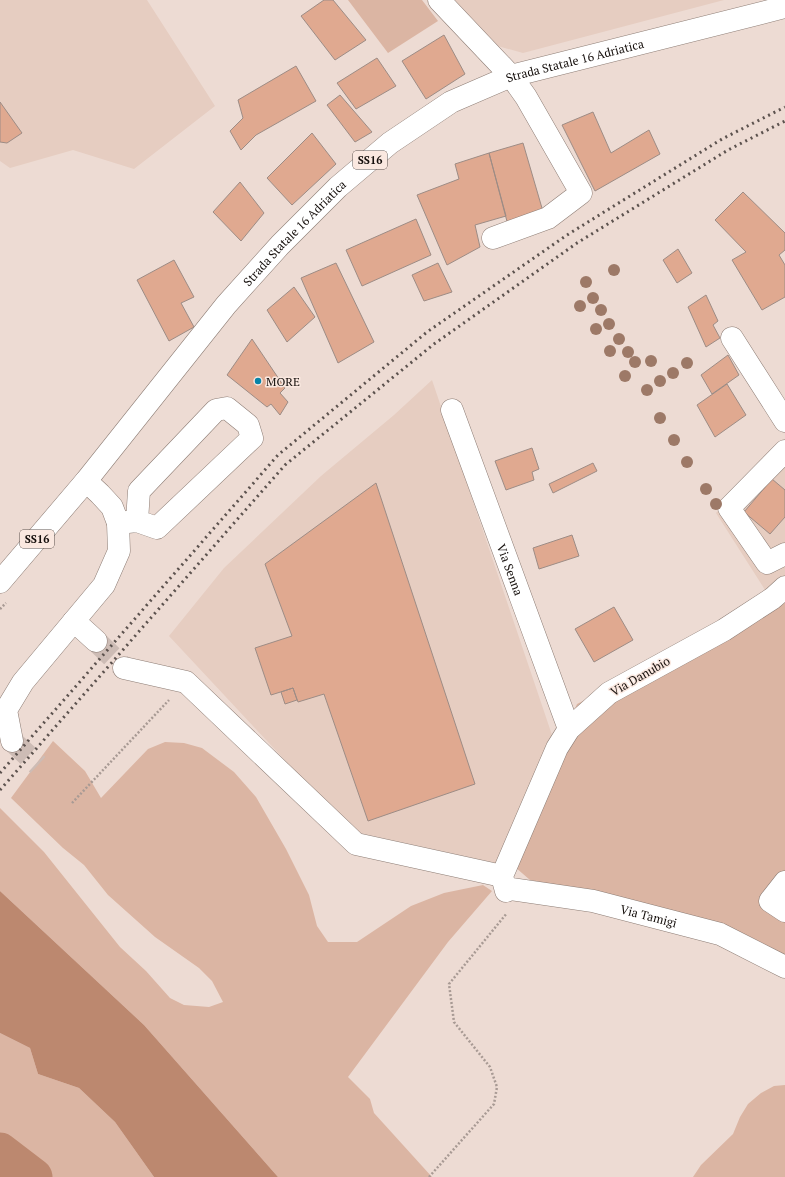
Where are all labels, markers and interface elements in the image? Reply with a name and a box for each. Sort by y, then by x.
street label: Strada Statale 16 Adriatica [503,35,645,85]
road number: SS16 [353,151,387,169]
street label: Strada Statale 16 Adriatica [240,176,349,289]
place label: MORE [266,374,300,389]
marker: MORE [253,376,263,386]
road number: SS16 [20,530,54,548]
street label: Via Senna [494,542,527,597]
street label: Via Danubio [608,653,673,699]
street label: Via Tamigi [619,901,679,930]

